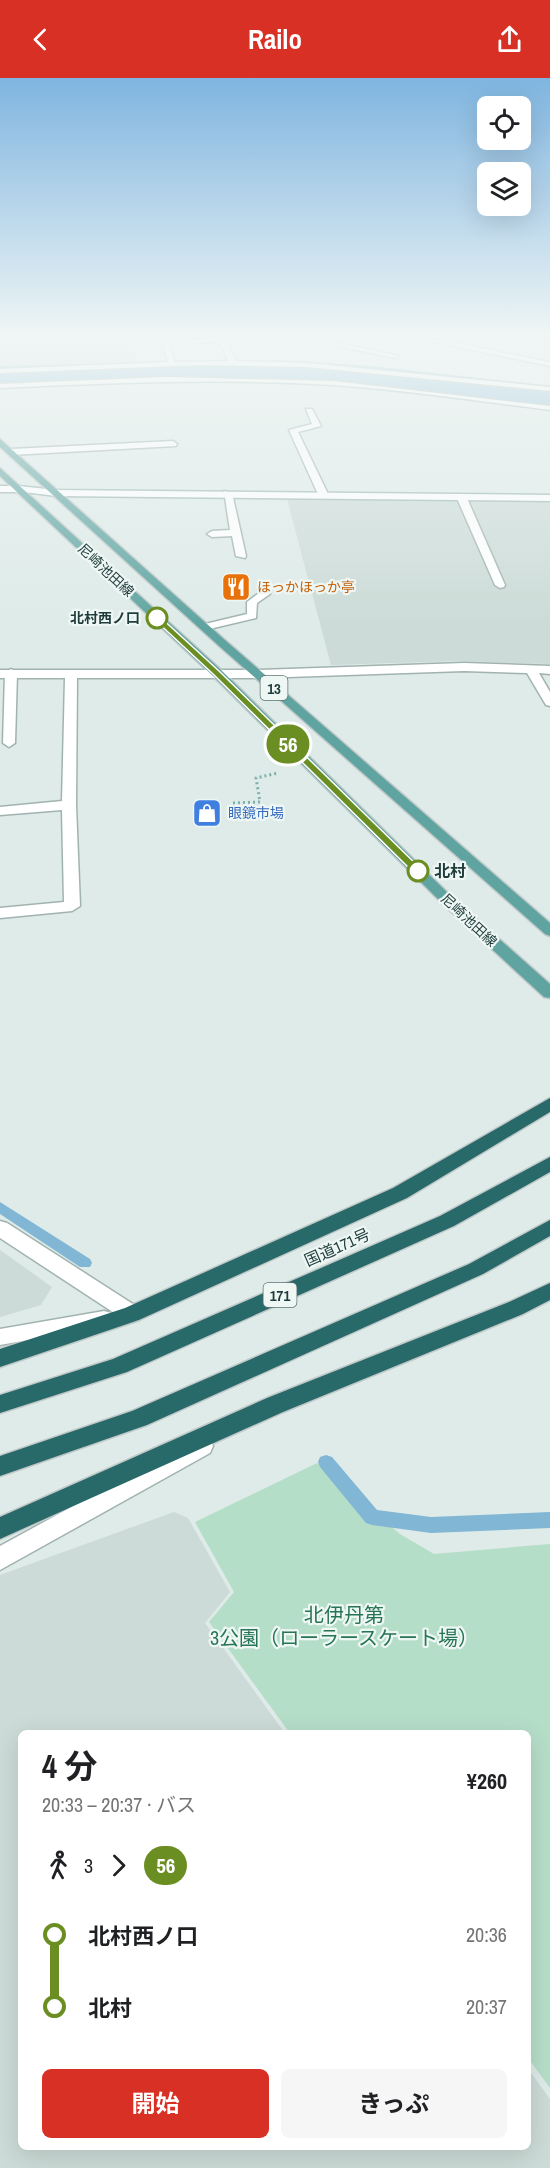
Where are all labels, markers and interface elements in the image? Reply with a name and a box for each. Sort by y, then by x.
text: Railo [248,21,302,57]
icon: back [24,23,57,56]
icon: share [493,23,526,56]
map controls [477,96,531,216]
button: locate [477,96,531,150]
button: layers [477,162,531,216]
street label: 尼崎池田線 [74,540,138,600]
restaurant icon: ほっかほっか亭 [220,571,252,603]
place label: ほっかほっか亭 [257,578,355,596]
marker: 北村西ノ口 [146,607,168,629]
place label: 北村西ノ口 [70,609,140,627]
road number: 13 [260,676,288,700]
line badge: 56 [261,724,315,764]
text: 56 [278,730,298,759]
shop icon: 眼鏡市場 [191,797,223,829]
place label: 眼鏡市場 [228,804,284,822]
marker: 北村 [407,860,429,882]
place label: 北村 [434,860,466,882]
street label: 尼崎池田線 [437,890,501,950]
street label: 国道171号 [301,1223,373,1271]
road number: 171 [264,1283,296,1307]
park label: 北伊丹第 3公園（ローラースケート場） [210,1601,478,1651]
text: 4 分 [42,1744,98,1788]
text: ¥260 [467,1766,507,1796]
text: 20:33 – 20:37 · バス [42,1791,196,1818]
icon: walk [42,1849,75,1882]
icon: forward [102,1849,135,1882]
text: 56 [156,1851,175,1880]
text: 3 [84,1852,93,1879]
text: 北村西ノ口 [88,1921,198,1951]
text: 20:36 [466,1921,507,1948]
text: 北村 [88,1993,132,2023]
text: 20:37 [466,1993,507,2020]
button: 開始 [42,2069,269,2138]
button: きっぷ [281,2069,507,2138]

